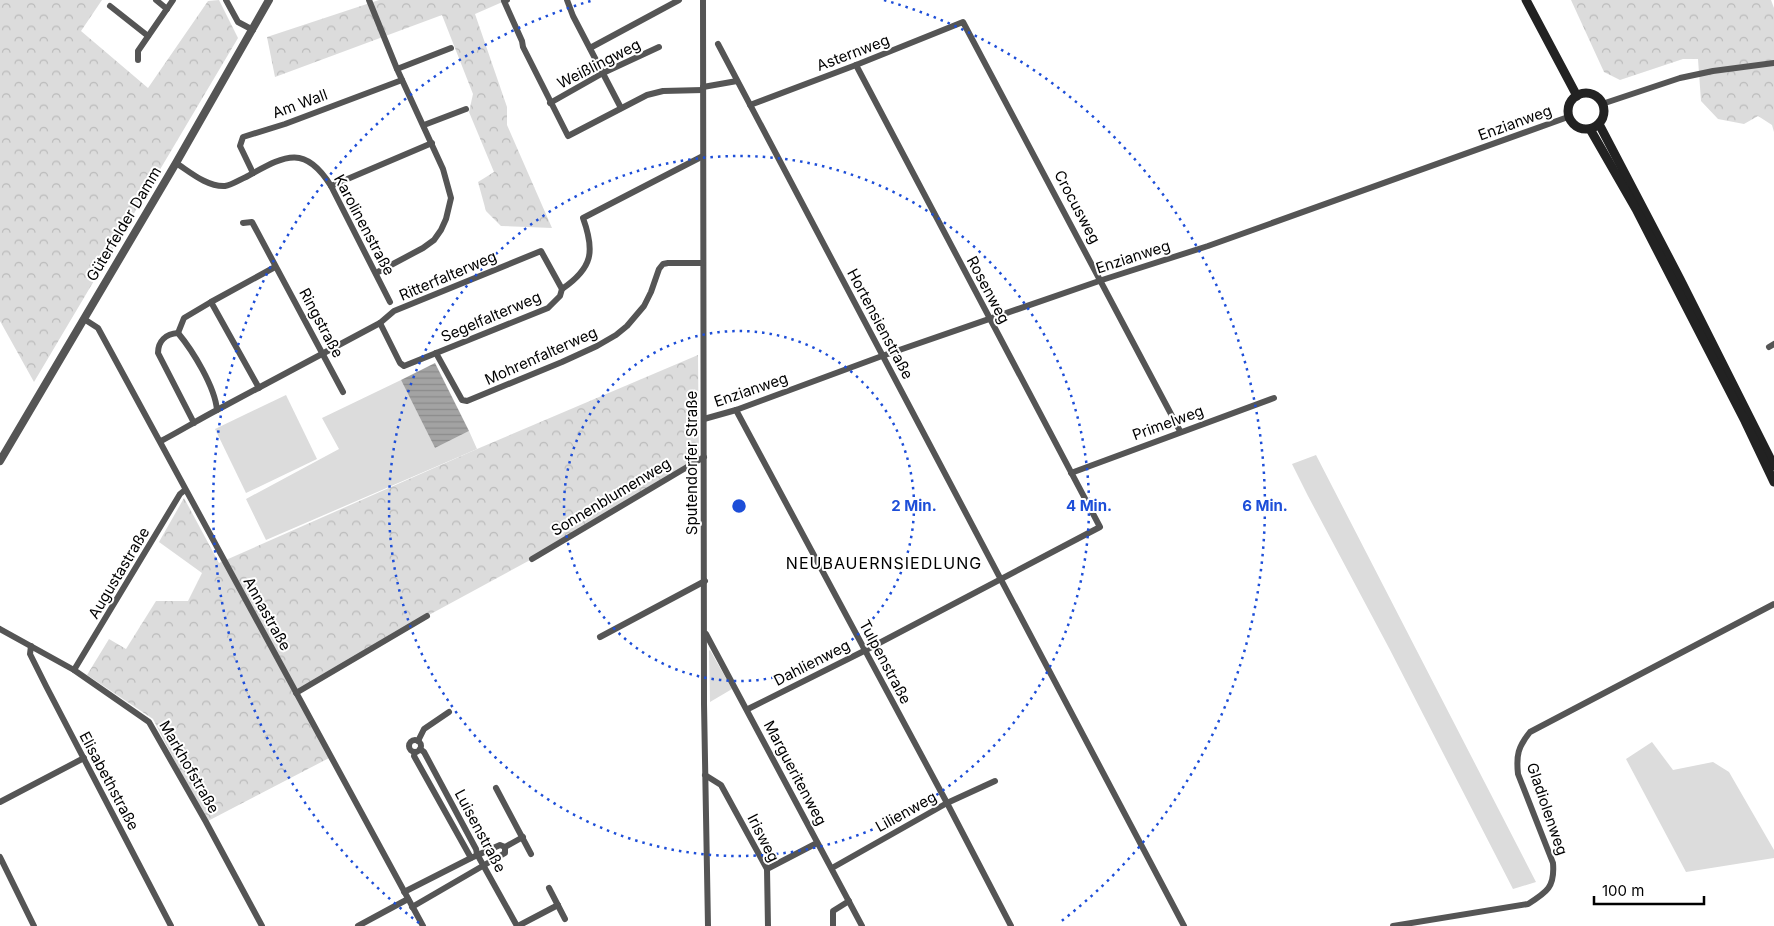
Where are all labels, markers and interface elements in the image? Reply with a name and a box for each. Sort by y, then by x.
street label: Asternweg [814,30,892,75]
street label: Weißlingweg [554,34,644,93]
street label: Am Wall [270,85,330,122]
street label: Enzianweg [1475,100,1554,145]
street label: Güterfelder Damm [82,163,165,284]
street label: Crocusweg [1050,167,1105,247]
street label: Karolinenstraße [330,171,399,278]
street label: Enzianweg [1093,236,1172,277]
street label: Ritterfalterweg [396,246,499,305]
street label: Rosenweg [963,253,1014,327]
street label: Hortensienstraße [843,265,918,382]
street label: Ringstraße [295,285,348,361]
street label: Segelfalterweg [438,287,544,346]
street label: Mohrenfalterweg [482,322,600,389]
street label: Enzianweg [711,368,790,411]
street label: Sputendorfer Straße [682,391,701,535]
street label: Primelweg [1130,401,1206,444]
street label: Sonnenblumenweg [547,453,674,540]
text: 2 Min. [891,496,937,515]
text: 4 Min. [1066,496,1112,515]
text: 6 Min. [1242,496,1288,515]
centre of rings [730,497,748,515]
street label: Augustastraße [84,523,153,622]
district label: NEUBAUERNSIEDLUNG [786,553,982,573]
street label: Annastraße [239,574,295,654]
street label: Tulpenstraße [855,616,916,707]
street label: Dahlienweg [771,635,853,690]
street label: Markhofstraße [155,717,224,817]
street label: Margueritenweg [760,717,831,828]
street label: Elisabethstraße [75,728,143,833]
street label: Gladiolenweg [1523,760,1572,857]
street label: Luisenstraße [451,786,510,876]
street label: Lilienweg [872,787,940,836]
street label: Irisweg [743,811,784,865]
scale bar [1594,874,1704,906]
text: 100 m [1602,881,1644,900]

